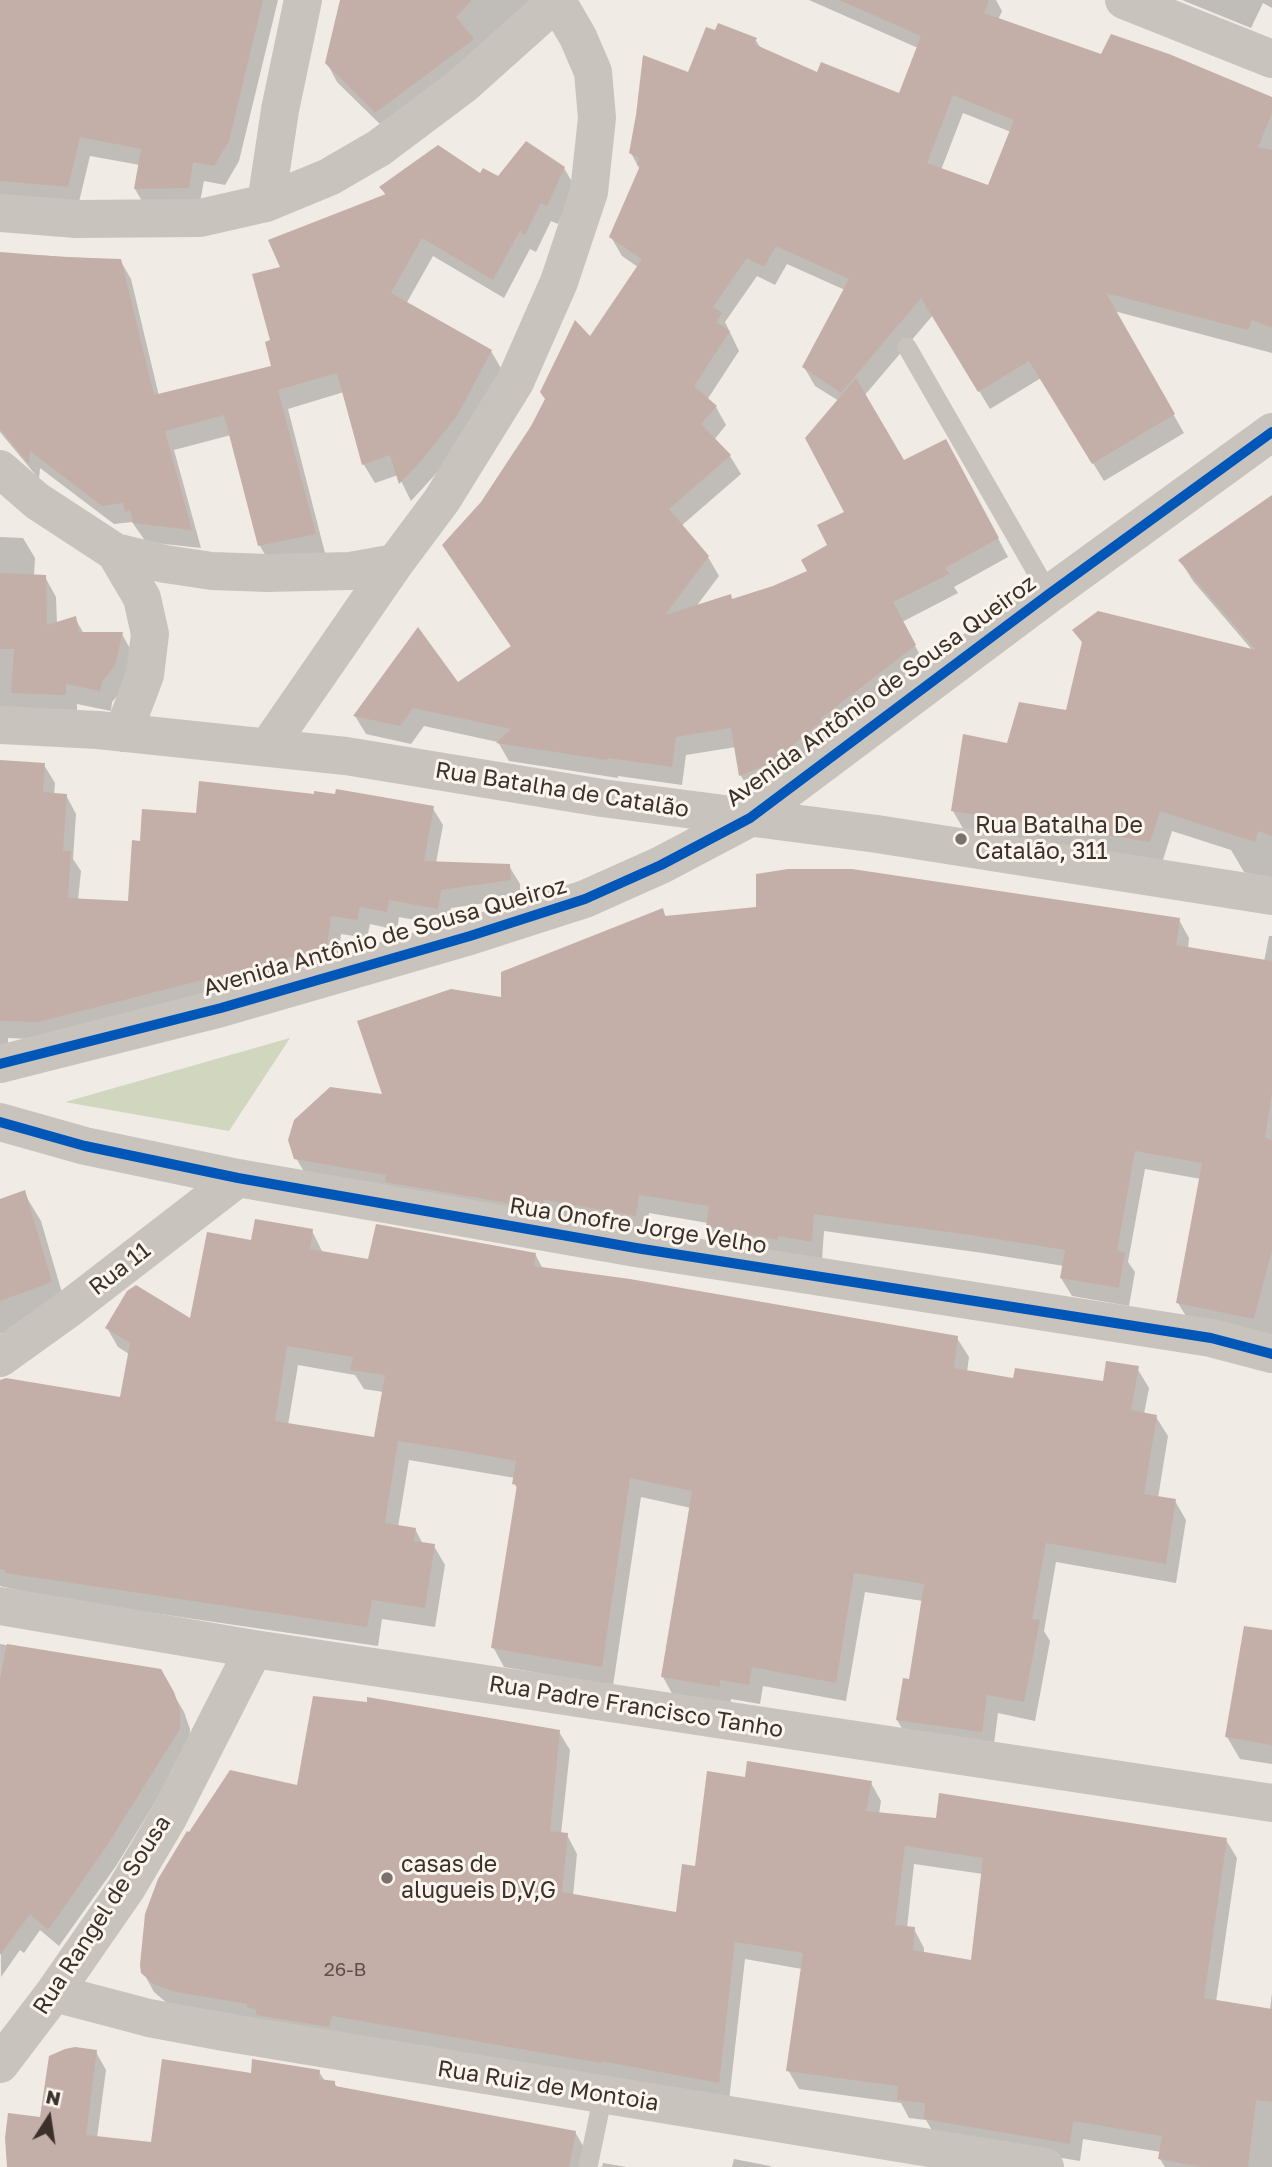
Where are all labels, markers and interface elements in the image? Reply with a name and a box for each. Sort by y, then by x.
street label: Avenida Antônio de Sousa Queiroz [721,569,1041,813]
street label: Rua Batalha de Catalão [433,756,691,824]
place label: Rua Batalha De Catalão, 311 [975,812,1143,866]
marker: Rua Batalha De Catalão, 311 [953,831,969,847]
street label: Avenida Antônio de Sousa Queiroz [200,872,570,1002]
street label: Rua Onofre Jorge Velho [507,1192,769,1260]
street label: Rua 11 [84,1237,156,1301]
street label: Rua Padre Francisco Tanho [487,1670,785,1744]
street label: Rua Rangel de Sousa [27,1810,177,2020]
place label: casas de alugueis D,V,G [401,1851,556,1905]
marker: casas de alugueis D,V,G [379,1870,395,1886]
house number: 26-B [324,1959,366,1981]
street label: Rua Ruiz de Montoia [435,2055,661,2117]
north arrow [14,2083,84,2153]
text: N [44,2084,63,2110]

